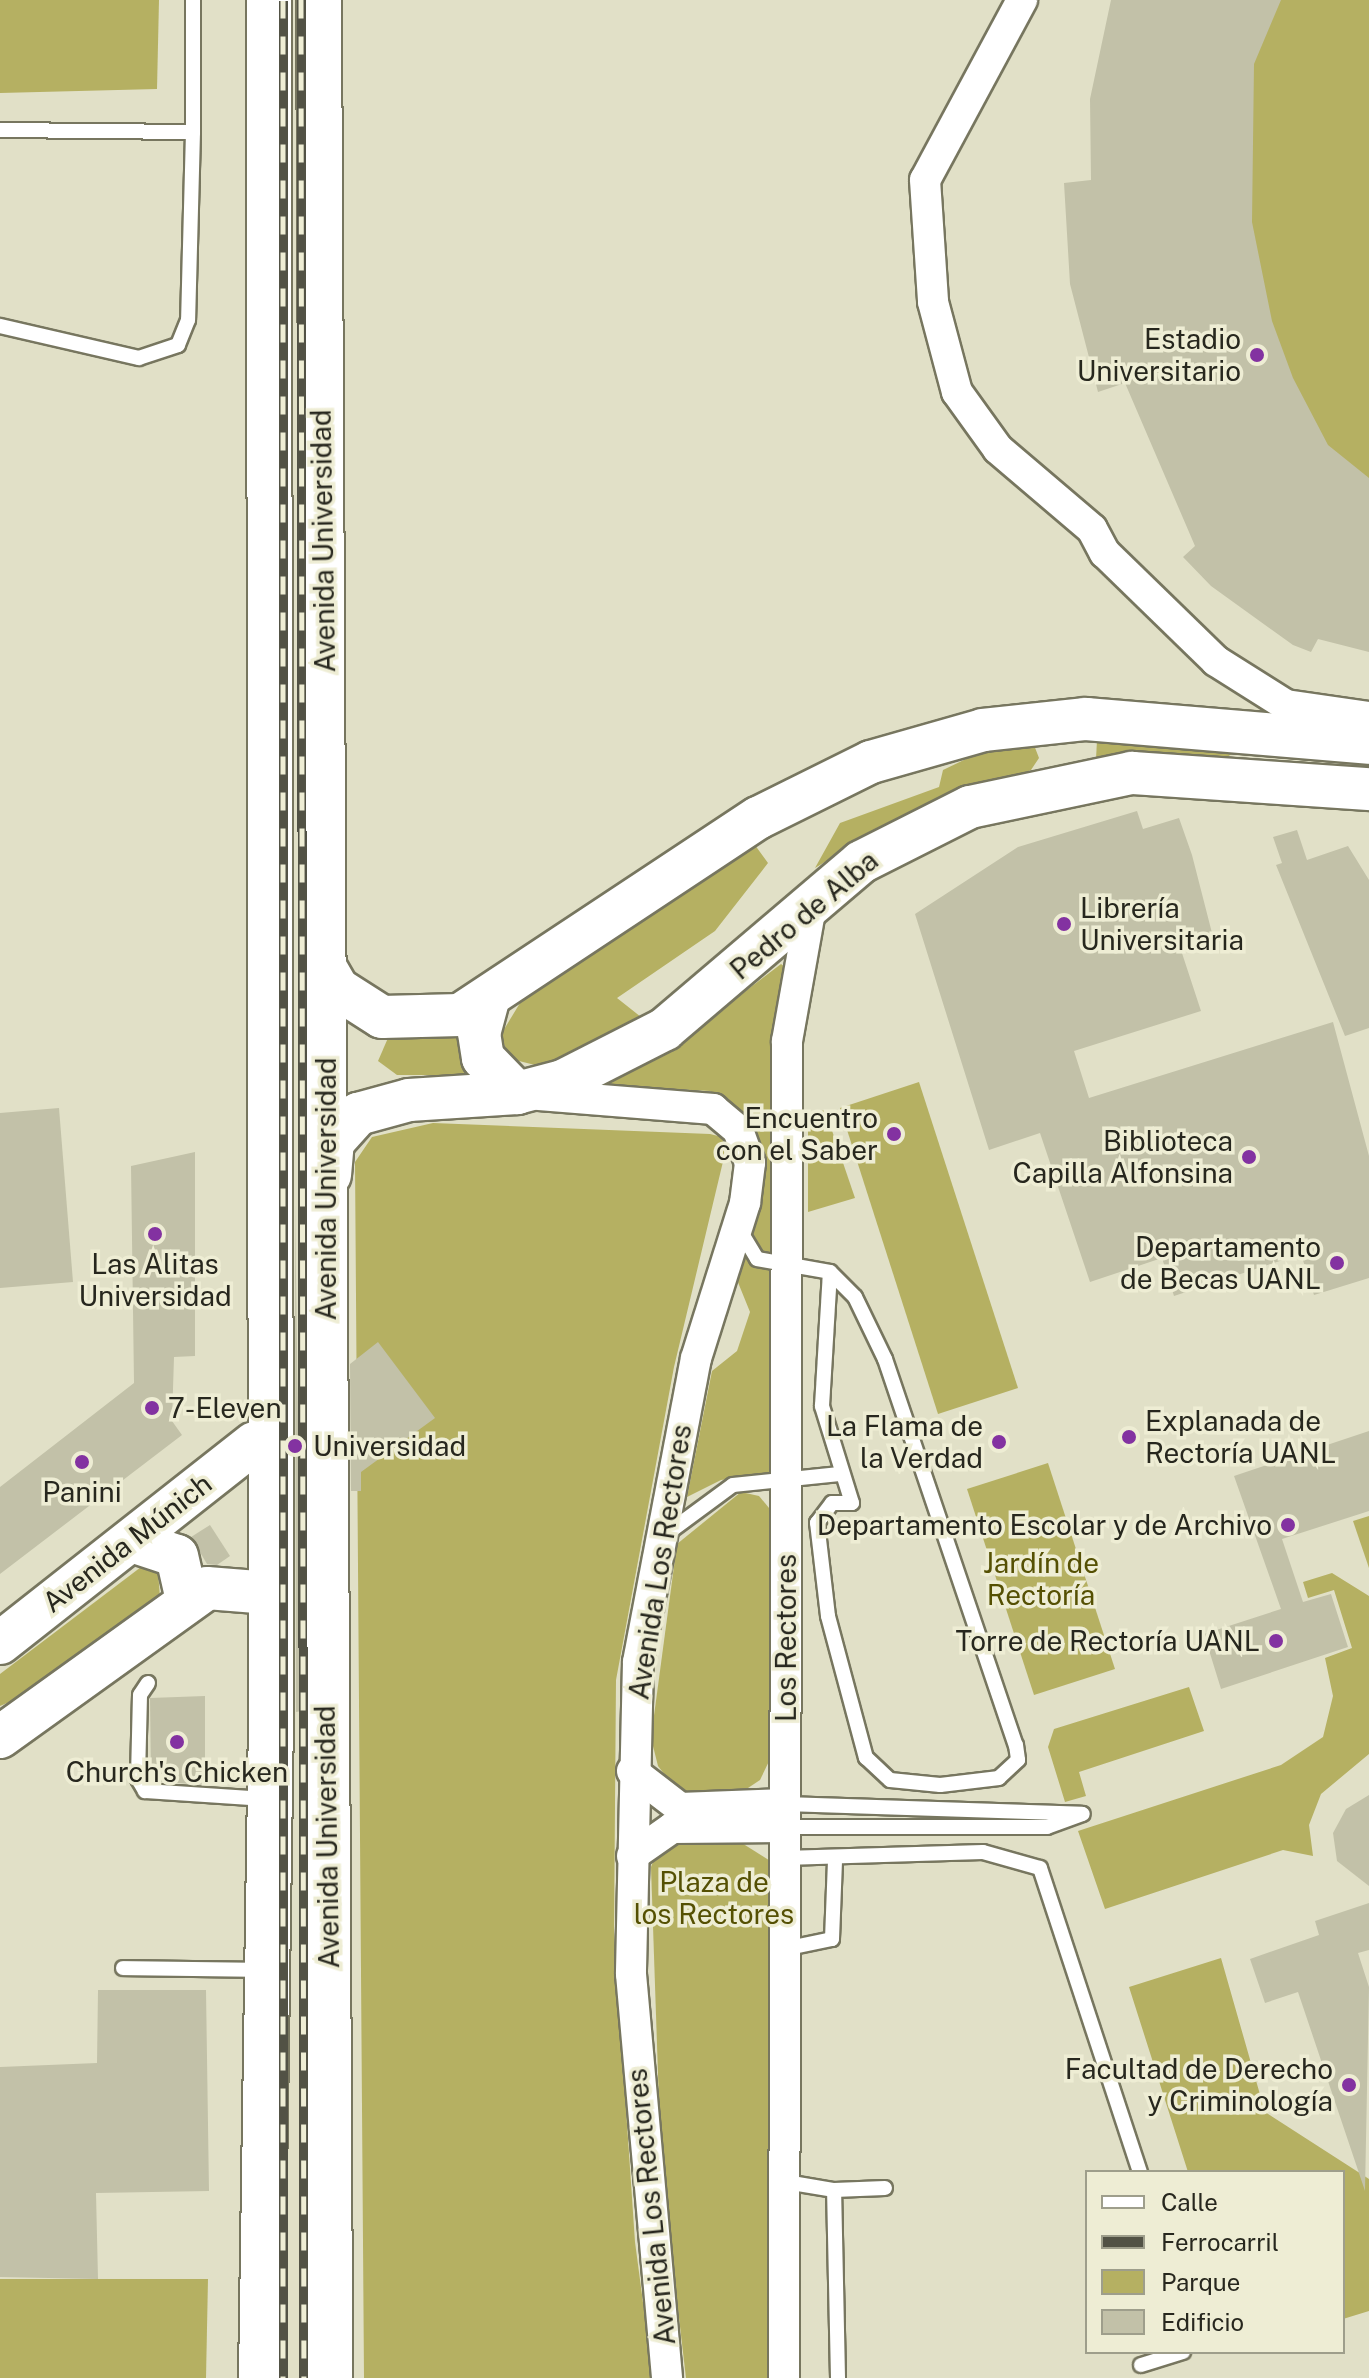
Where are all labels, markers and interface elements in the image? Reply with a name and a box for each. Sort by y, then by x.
place label: Estadio Universitario [1077,322,1241,388]
marker: Estadio Universitario [1248,346,1266,364]
street label: Avenida Universidad [304,409,342,673]
street label: Pedro de Alba [723,843,885,987]
place label: Librería Universitaria [1080,891,1244,957]
marker: Librería Universitaria [1055,915,1073,933]
street label: Avenida Universidad [309,1057,343,1321]
place label: Encuentro con el Saber [715,1101,878,1167]
place label: Biblioteca Capilla Alfonsina [1013,1124,1233,1190]
marker: Encuentro con el Saber [885,1125,903,1143]
marker: Biblioteca Capilla Alfonsina [1240,1148,1258,1166]
marker: Las Alitas Universidad [146,1225,164,1243]
place label: Departamento de Becas UANL [1120,1230,1321,1296]
place label: Las Alitas Universidad [78,1247,232,1313]
marker: Departamento de Becas UANL [1328,1254,1346,1272]
place label: 7-Eleven [168,1391,282,1425]
marker: 7-Eleven [143,1399,161,1417]
place label: Explanada de Rectoría UANL [1145,1404,1336,1470]
place label: La Flama de la Verdad [826,1409,983,1475]
street label: Avenida Los Rectores [622,1422,698,1702]
marker: Explanada de Rectoría UANL [1120,1428,1138,1446]
place label: Universidad [313,1429,466,1463]
marker: La Flama de la Verdad [990,1433,1008,1451]
marker: Universidad [284,1435,306,1457]
marker: Panini [73,1453,91,1471]
street label: Avenida Múnich [36,1467,218,1619]
place label: Panini [42,1475,122,1509]
place label: Departamento Escolar y de Archivo [816,1508,1272,1542]
marker: Departamento Escolar y de Archivo [1279,1516,1297,1534]
park label: Jardín de Rectoría [983,1546,1099,1612]
street label: Los Rectores [769,1554,803,1722]
place label: Torre de Rectoría UANL [955,1624,1260,1658]
marker: Torre de Rectoría UANL [1267,1632,1285,1650]
street label: Avenida Universidad [308,1705,346,1969]
marker: Church's Chicken [168,1733,186,1751]
place label: Church's Chicken [66,1755,288,1789]
park label: Plaza de los Rectores [634,1865,794,1931]
place label: Facultad de Derecho y Criminología [1064,2052,1333,2118]
street label: Avenida Los Rectores [620,2067,682,2347]
marker: Facultad de Derecho y Criminología [1340,2076,1358,2094]
legend [1085,2170,1345,2354]
text: Calle [1161,2188,1218,2216]
text: Ferrocarril [1161,2228,1279,2256]
text: Parque [1161,2268,1240,2296]
text: Edificio [1161,2308,1244,2336]

